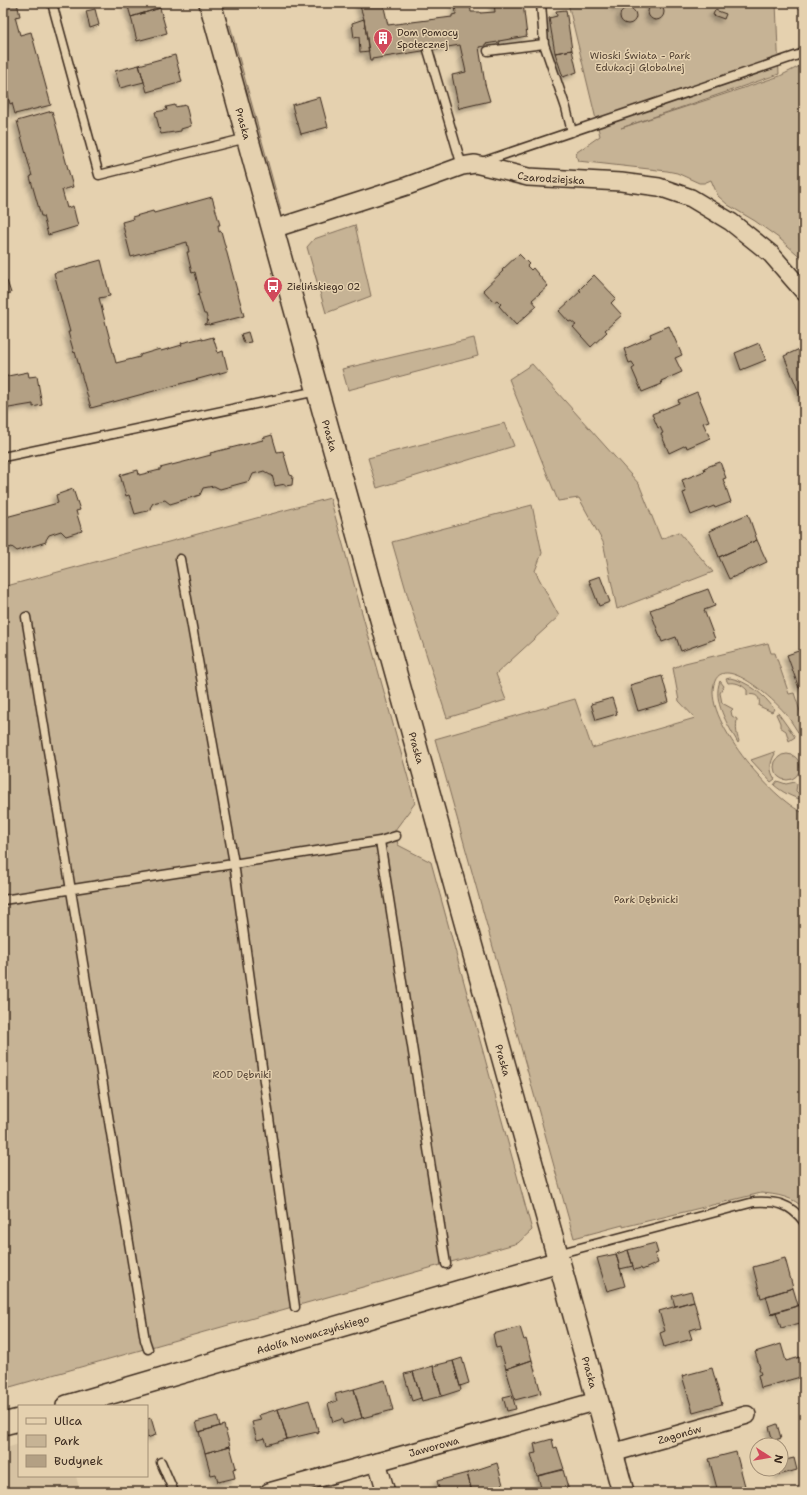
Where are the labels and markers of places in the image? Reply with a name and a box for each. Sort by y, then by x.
place label: Dom Pomocy Społecznej [397,26,458,51]
building icon: Dom Pomocy Społecznej [372,27,394,55]
bus stop icon: Zielińskiego 02 [262,275,284,303]
place label: Zielińskiego 02 [287,280,360,293]

